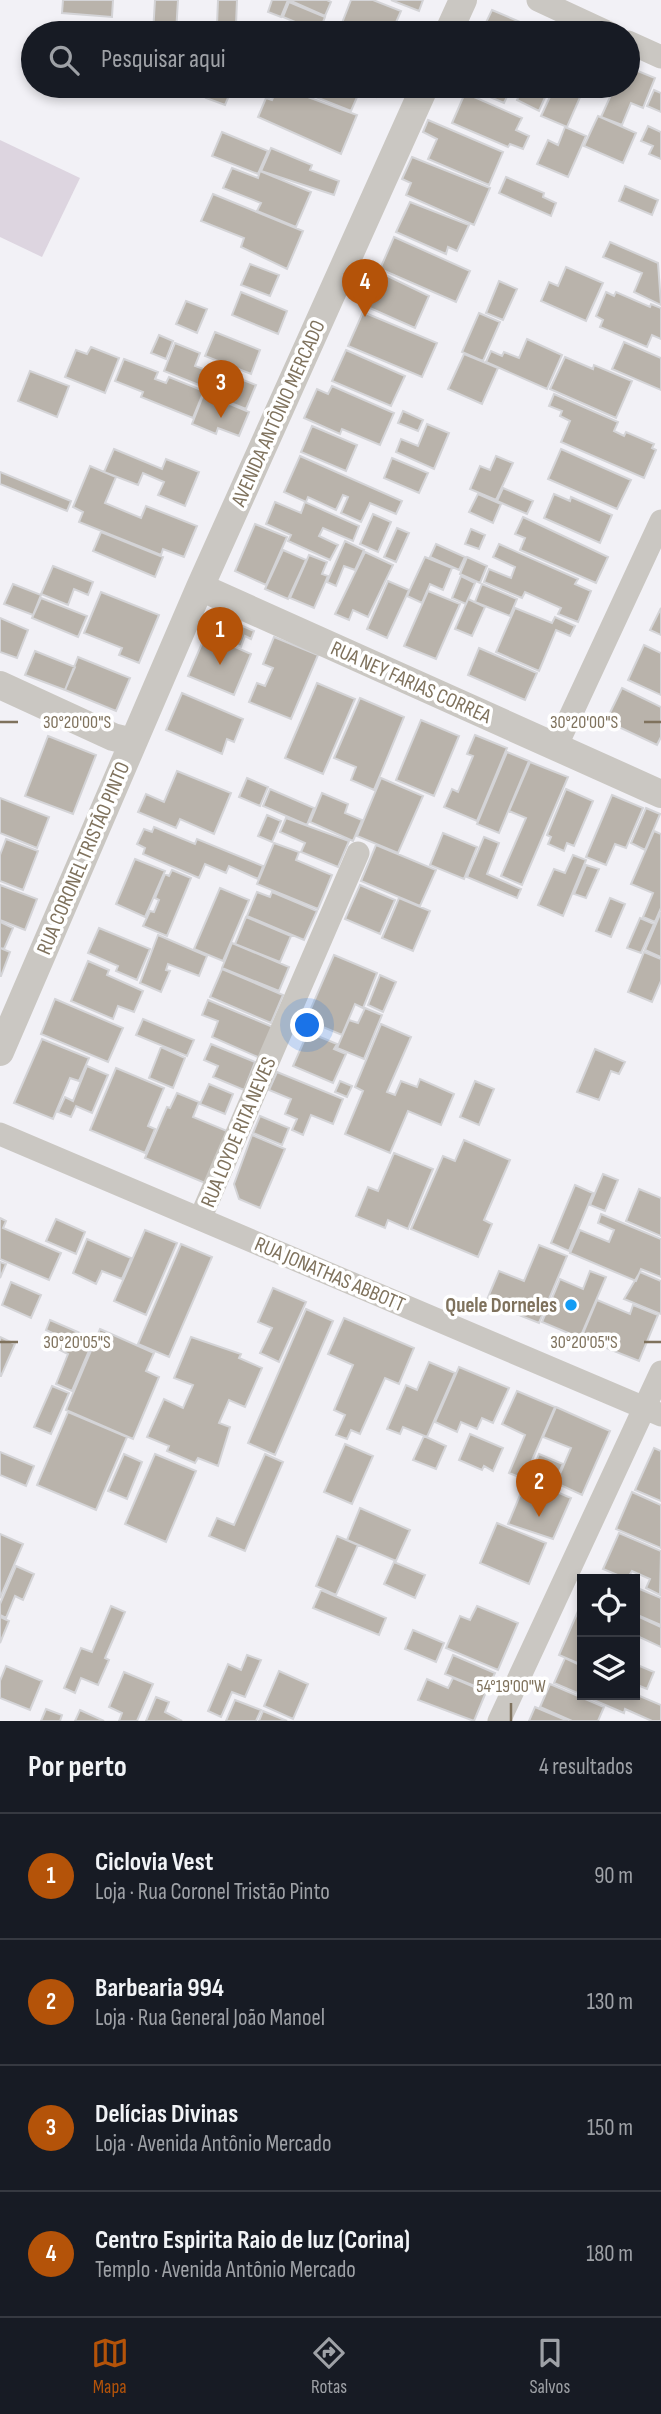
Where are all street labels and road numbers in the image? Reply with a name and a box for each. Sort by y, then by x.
street label: AVENIDA ANTÔNIO MERCADO [226,316,331,511]
street label: RUA NEY FARIAS CORREA [327,636,496,729]
street label: RUA CORONEL TRISTÃO PINTO [32,758,135,958]
street label: RUA LOYDE RITA NEVES [196,1053,281,1211]
street label: RUA JONATHAS ABBOTT [251,1232,409,1318]

